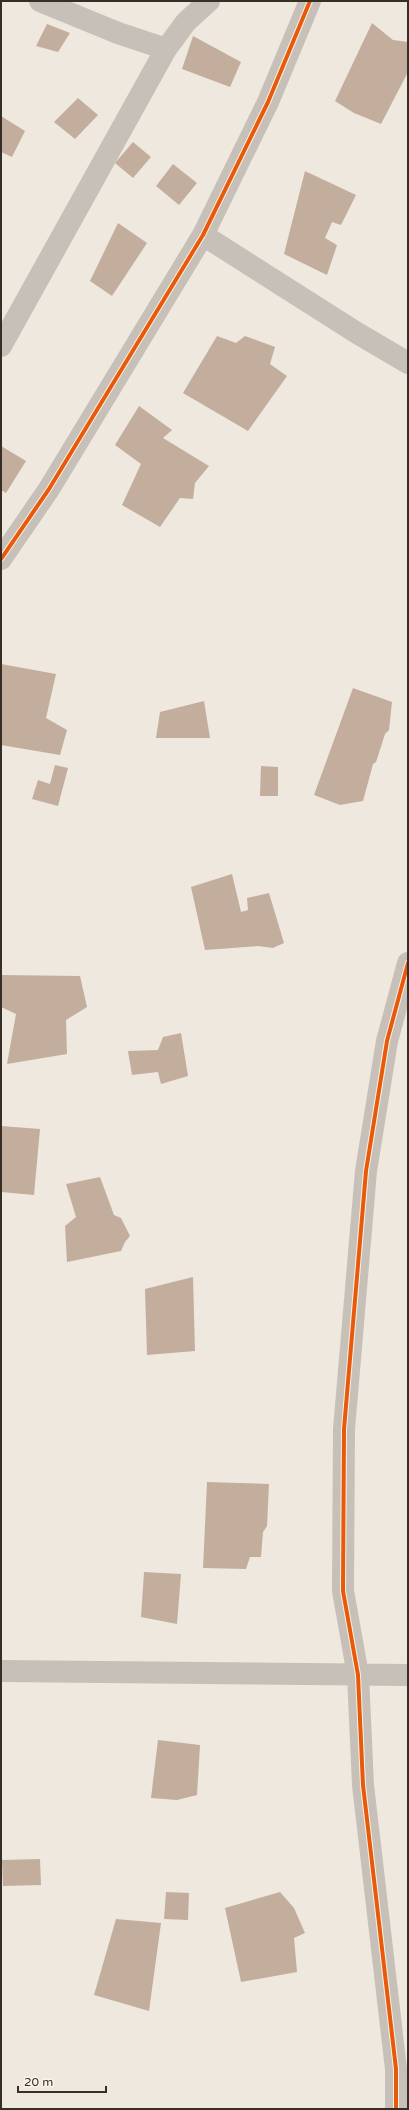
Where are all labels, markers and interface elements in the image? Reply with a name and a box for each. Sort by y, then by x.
scale bar [18,2068,106,2094]
text: 20 m [24,2075,53,2089]

